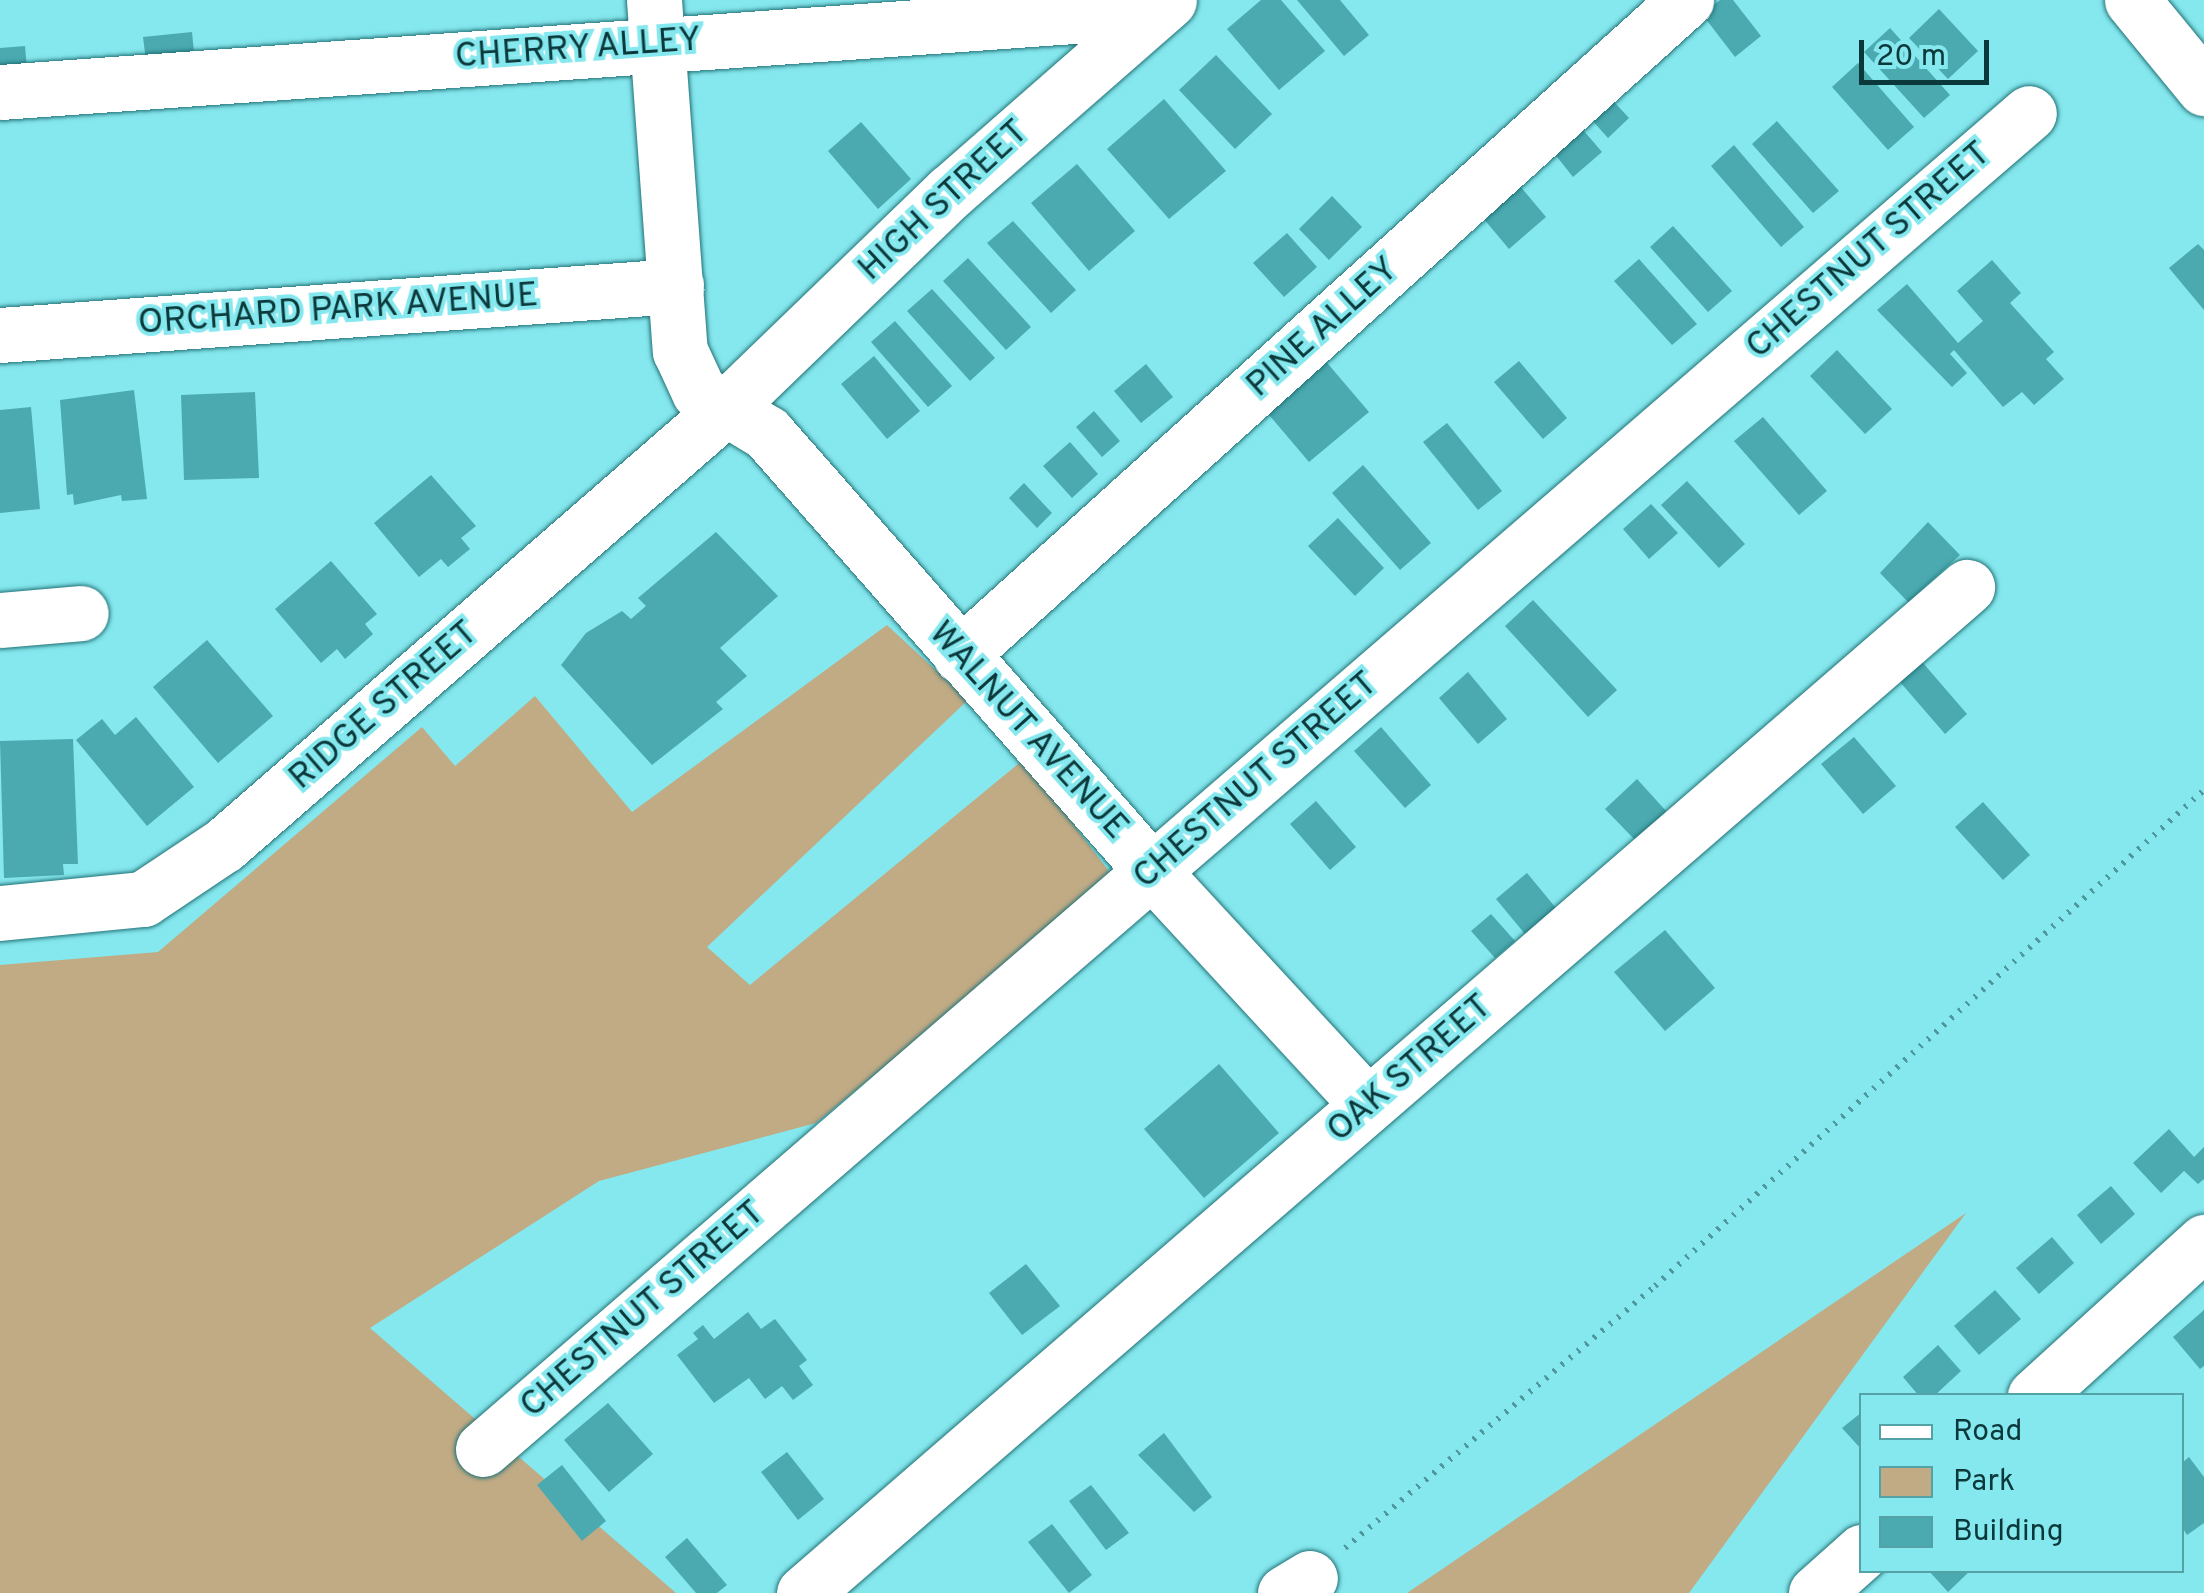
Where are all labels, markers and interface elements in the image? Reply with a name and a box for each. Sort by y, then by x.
street label: CHERRY ALLEY [452,19,704,79]
scale bar [1864,20,1994,82]
text: 20 m [1876,39,1946,76]
street label: HIGH STREET [850,112,1038,290]
street label: CHESTNUT STREET [1738,133,2000,369]
street label: PINE ALLEY [1238,249,1408,407]
street label: ORCHARD PARK AVENUE [136,275,540,345]
street label: WALNUT AVENUE [918,612,1138,850]
street label: RIDGE STREET [281,613,487,799]
street label: CHESTNUT STREET [1125,663,1387,899]
street label: OAK STREET [1319,986,1501,1152]
street label: CHESTNUT STREET [512,1192,774,1428]
legend [1859,1393,2184,1573]
text: Road [1953,1414,2022,1451]
text: Park [1953,1464,2015,1501]
text: Building [1953,1514,2064,1551]

